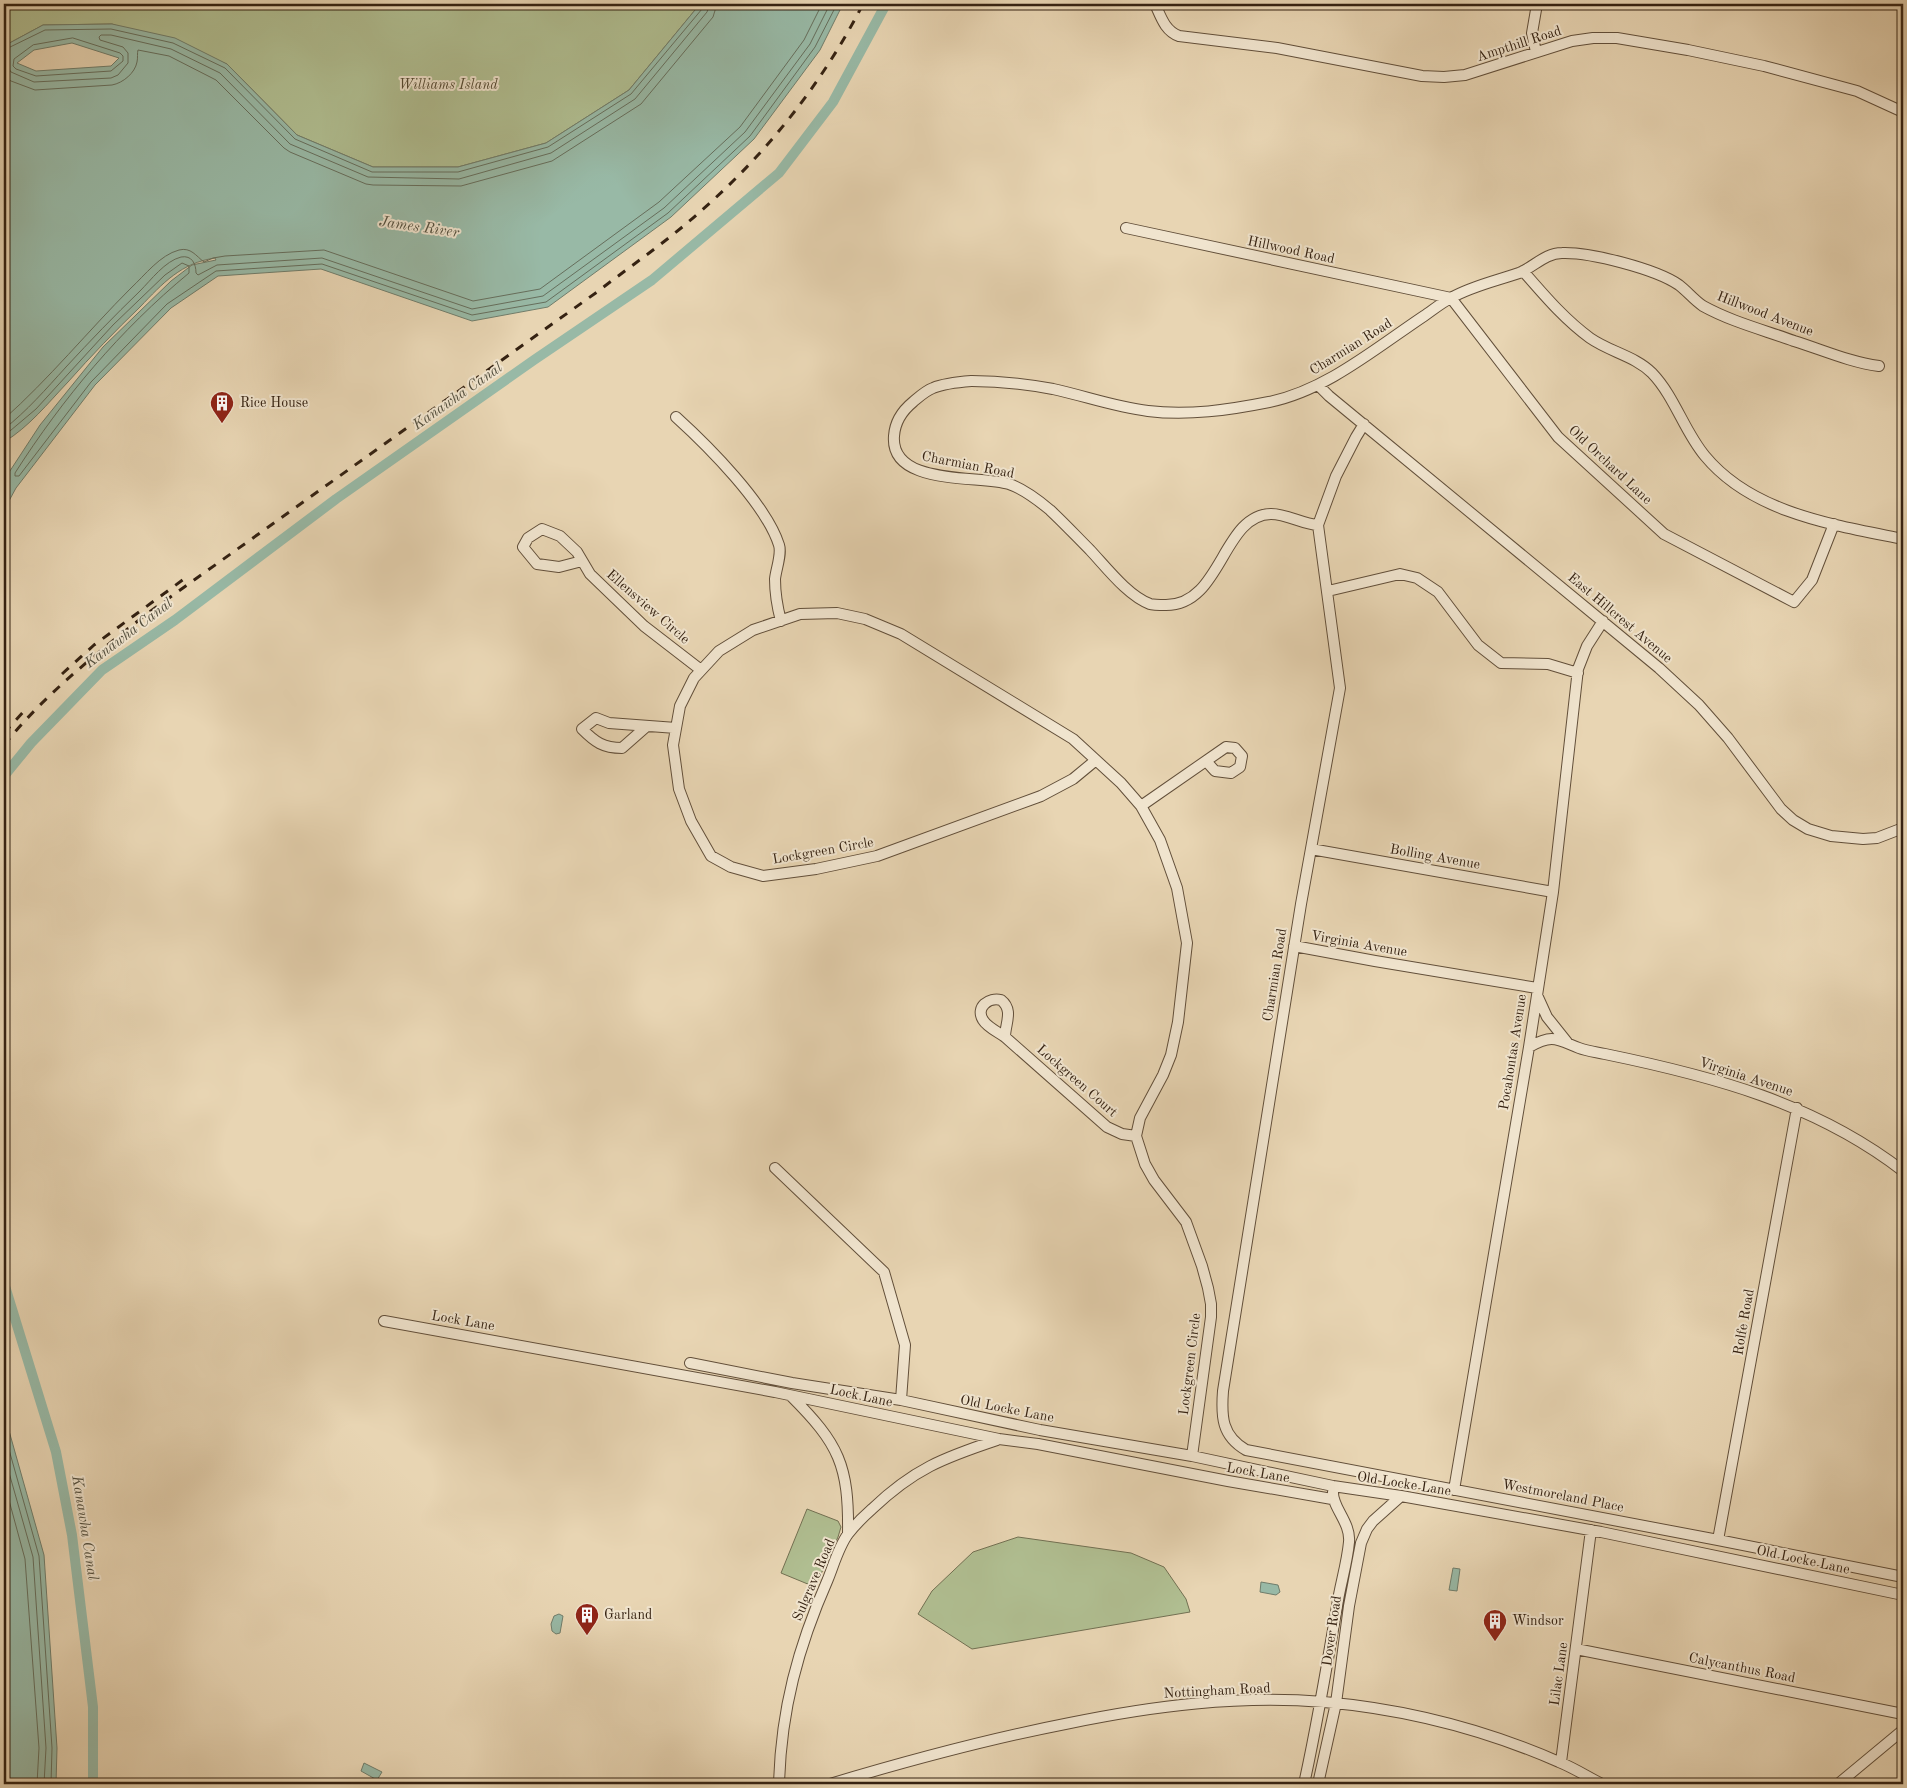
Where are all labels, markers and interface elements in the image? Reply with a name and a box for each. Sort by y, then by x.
street label: Ampthill Road [1475,24,1563,64]
park label: Williams Island [398,78,498,92]
water label: James River [378,215,460,241]
street label: Hillwood Road [1246,234,1336,266]
street label: Hillwood Avenue [1715,289,1815,339]
street label: Charmian Road [1307,316,1395,378]
water label: Kanawha Canal [410,360,506,434]
building icon: Rice House [209,390,235,424]
place label: Rice House [240,396,308,410]
street label: Old Orchard Lane [1566,423,1654,507]
street label: Charmian Road [920,449,1016,481]
street label: Ellensview Circle [604,567,692,647]
street label: East Hillcrest Avenue [1565,570,1675,666]
water label: Kanawha Canal [81,596,176,672]
street label: Lockgreen Circle [771,835,875,867]
street label: Bolling Avenue [1389,842,1481,872]
street label: Charmian Road [1261,927,1289,1023]
street label: Virginia Avenue [1310,929,1408,959]
street label: Pocahontas Avenue [1497,993,1529,1111]
street label: Lockgreen Court [1034,1042,1120,1120]
street label: Virginia Avenue [1697,1055,1795,1099]
street label: Rolfe Road [1731,1288,1757,1356]
street label: Lock Lane [430,1309,496,1333]
street label: Lockgreen Circle [1177,1312,1203,1416]
street label: Lock Lane [828,1383,894,1409]
street label: Old Locke Lane [959,1393,1055,1425]
street label: Lock Lane [1225,1461,1291,1485]
street label: Old Locke Lane [1356,1470,1452,1498]
water label: Kanawha Canal [68,1474,100,1582]
street label: Westmoreland Place [1501,1477,1625,1515]
street label: Sulgrave Road [790,1537,838,1623]
street label: Old Locke Lane [1755,1543,1851,1577]
street label: Dover Road [1320,1595,1344,1667]
building icon: Garland [574,1602,600,1636]
place label: Garland [604,1608,652,1622]
building icon: Windsor [1482,1608,1508,1642]
place label: Windsor [1512,1614,1564,1628]
street label: Lilac Lane [1548,1641,1570,1707]
street label: Calycanthus Road [1687,1651,1797,1685]
street label: Nottingham Road [1163,1681,1271,1701]

